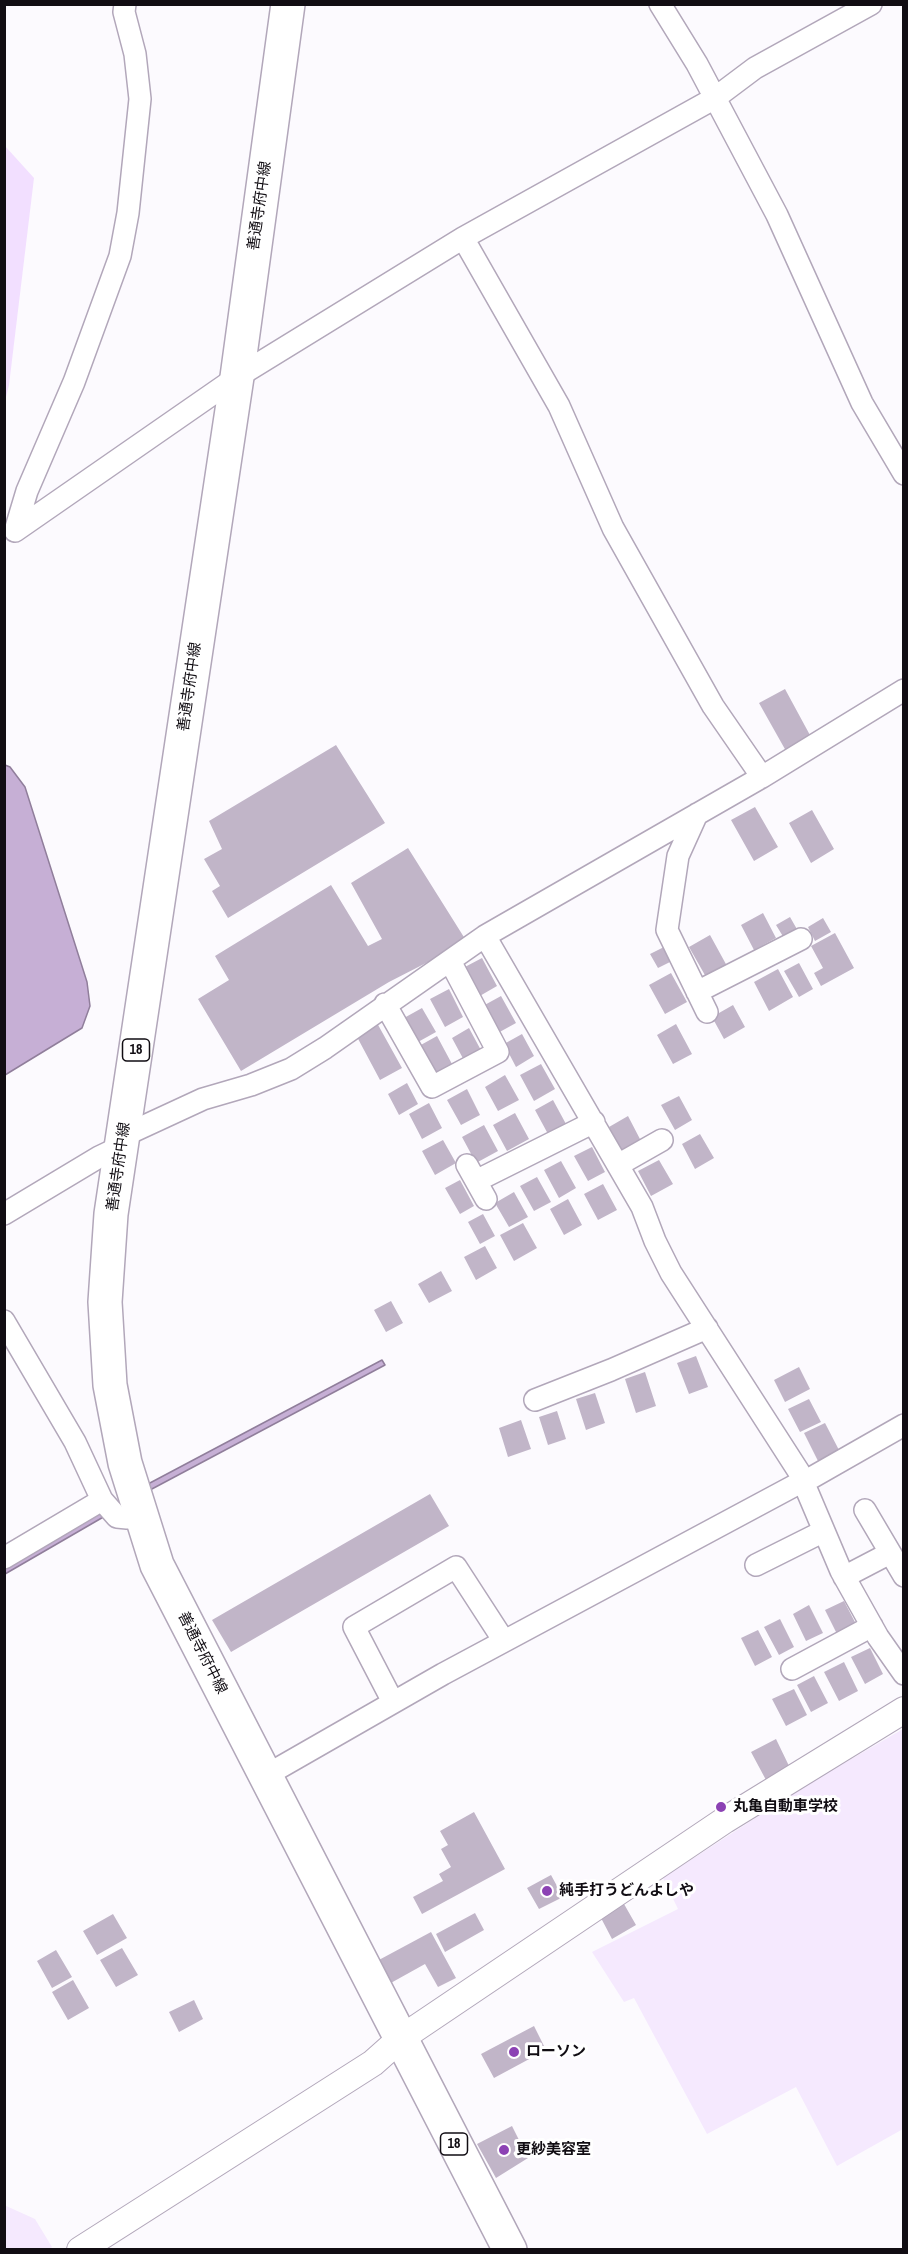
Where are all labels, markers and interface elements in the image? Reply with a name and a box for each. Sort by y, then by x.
street label: 善通寺府中線 [245,160,275,252]
street label: 善通寺府中線 [175,641,205,733]
road number: 18 [122,1039,150,1061]
street label: 善通寺府中線 [104,1121,134,1213]
street label: 善通寺府中線 [174,1609,230,1697]
place label: 丸亀自動車学校 [733,1798,838,1816]
marker: 丸亀自動車学校 [714,1800,728,1814]
place label: 純手打うどんよしや [559,1882,694,1900]
marker: 純手打うどんよしや [540,1884,554,1898]
place label: ローソン [526,2043,586,2061]
marker: ローソン [507,2045,521,2059]
road number: 18 [440,2133,468,2155]
place label: 更紗美容室 [516,2141,591,2159]
marker: 更紗美容室 [497,2143,511,2157]

